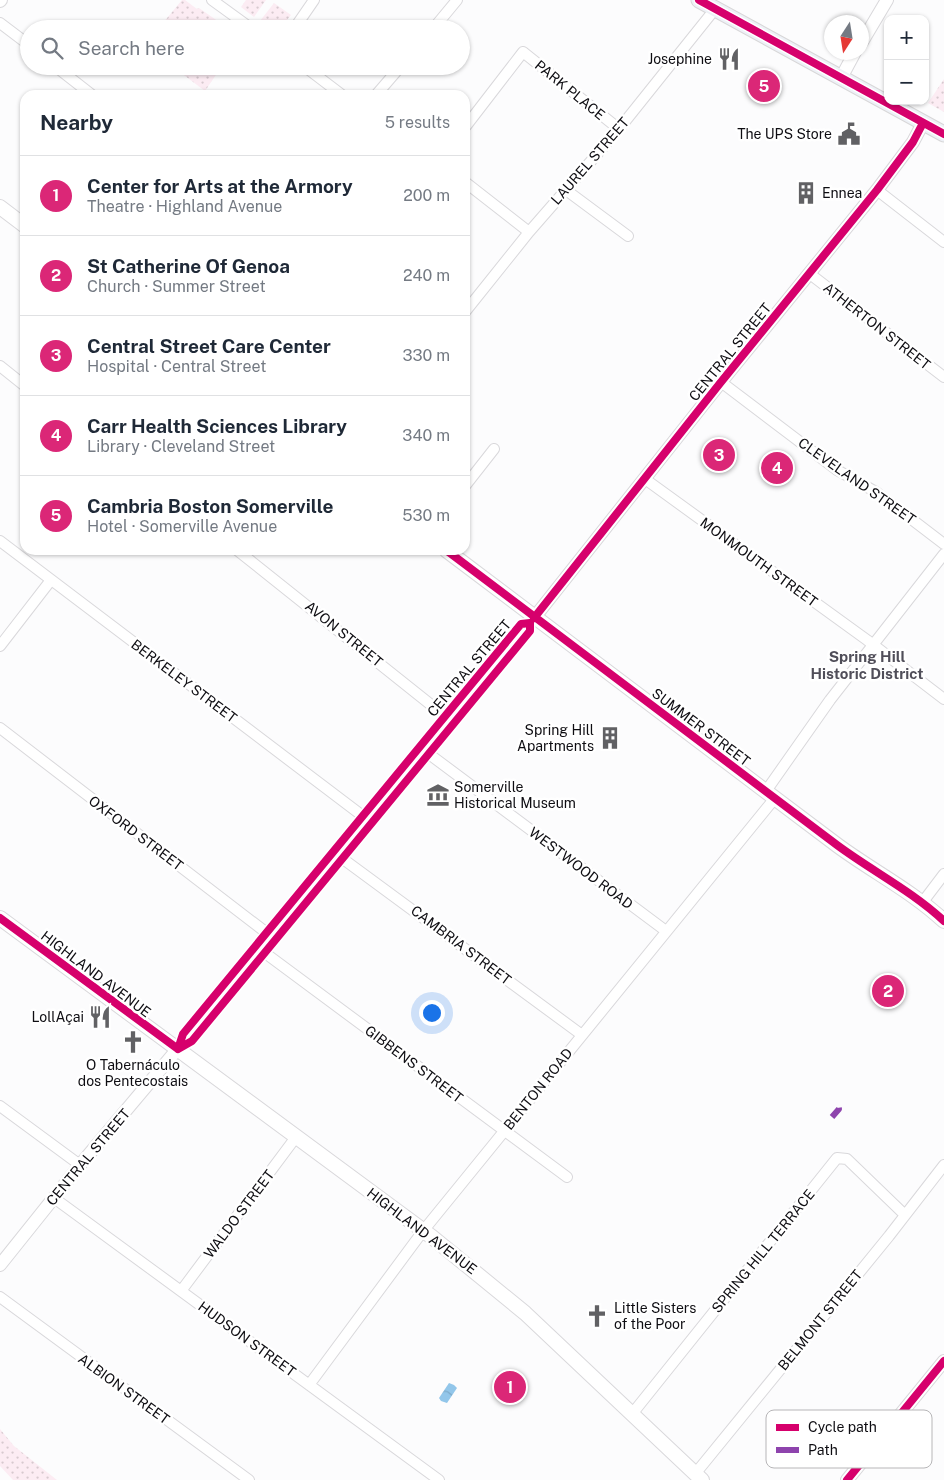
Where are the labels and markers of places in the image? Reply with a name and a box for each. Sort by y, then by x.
restaurant icon: Josephine [716,46,742,72]
place label: Josephine [648,51,712,67]
pin: 5 [748,67,780,105]
public building icon: The UPS Store [836,121,862,147]
place label: The UPS Store [737,126,832,142]
building icon: Ennea [793,180,819,206]
place label: Ennea [822,185,862,201]
pin: 3 [703,436,735,474]
pin: 4 [761,449,793,487]
place label: Spring Hill Apartments [517,722,594,754]
building icon: Spring Hill Apartments [597,725,623,751]
place label: Somerville Historical Museum [454,779,576,811]
museum icon: Somerville Historical Museum [425,782,451,808]
pin: 2 [872,972,904,1010]
restaurant icon: LollAçai [87,1004,113,1030]
place label: LollAçai [32,1009,84,1025]
church icon: O Tabernáculo dos Pentecostais [120,1029,146,1055]
place label: O Tabernáculo dos Pentecostais [78,1057,188,1089]
place label: Little Sisters of the Poor [614,1300,696,1332]
church icon: Little Sisters of the Poor [584,1303,610,1329]
pin: 1 [494,1368,526,1406]

